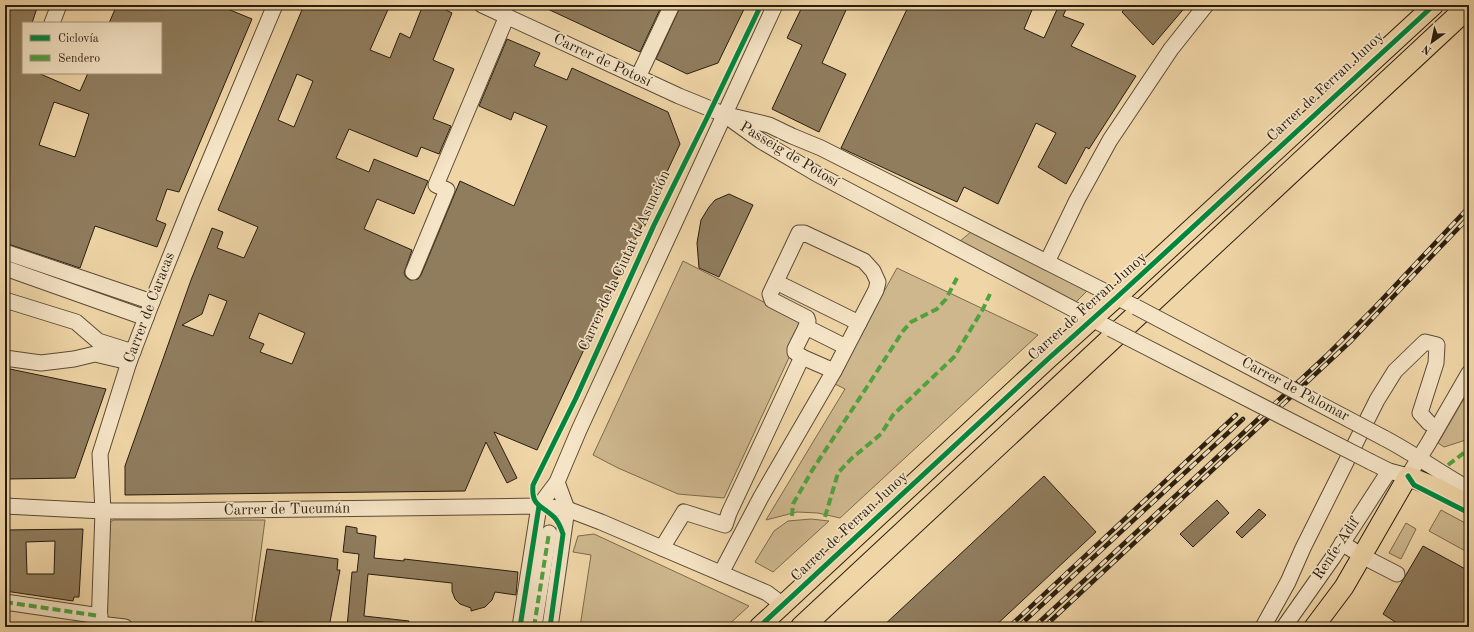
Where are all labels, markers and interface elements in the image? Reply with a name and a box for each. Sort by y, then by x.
legend [22,22,162,74]
north arrow [1412,22,1452,62]
street label: Carrer de Ferran Junoy [1265,29,1387,145]
street label: Carrer de Potosí [551,32,654,91]
text: Ciclovía [58,33,99,45]
text: N [1420,42,1434,56]
text: Sendero [58,53,100,65]
street label: Passeig de Potosí [737,120,842,191]
street label: Carrer de la Ciutat d'Asunción [576,168,674,354]
street label: Carrer de Ferran Junoy [1026,250,1150,364]
street label: Carrer de Caracas [122,251,178,365]
street label: Carrer de Palomar [1239,355,1351,425]
street label: Carrer de Ferran Junoy [789,469,911,585]
street label: Carrer de Tucumán [224,501,350,519]
street label: Renfe-Adif [1311,514,1364,583]

